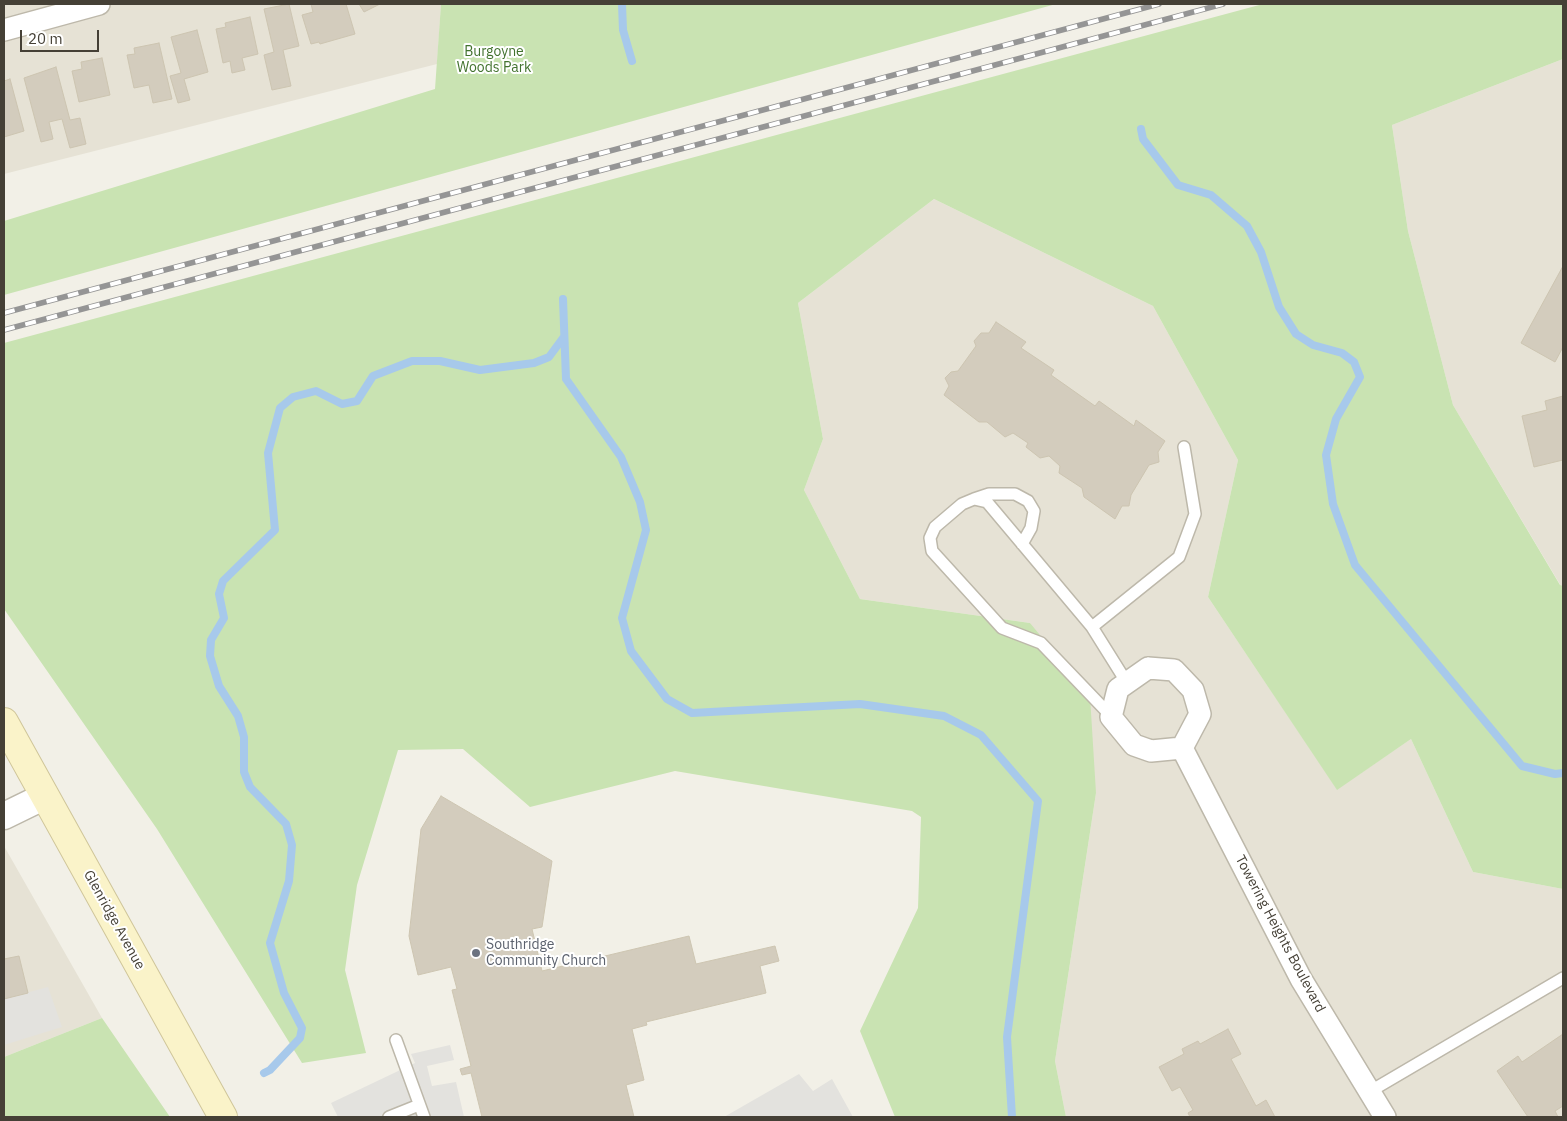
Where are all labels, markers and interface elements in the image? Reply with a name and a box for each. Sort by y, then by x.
scale bar [22,20,101,52]
text: 20 m [28,29,63,48]
park label: Burgoyne Woods Park [457,44,531,76]
street label: Towering Heights Boulevard [1231,852,1329,1016]
street label: Glenridge Avenue [80,867,148,973]
place label: Southridge Community Church [486,937,606,970]
marker: Southridge Community Church [470,947,482,959]

